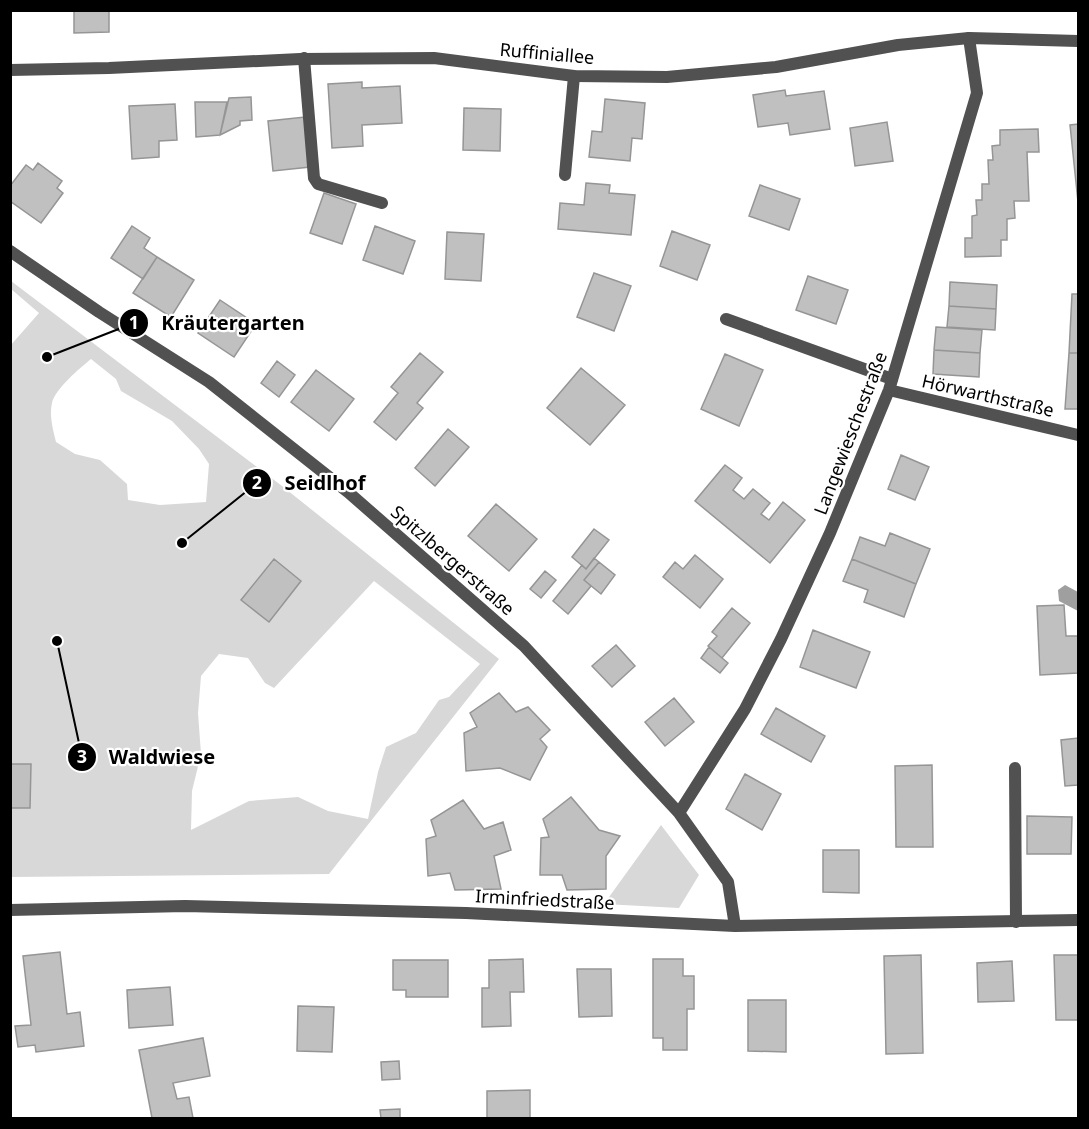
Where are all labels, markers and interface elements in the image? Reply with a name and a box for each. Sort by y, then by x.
street label: Ruffiniallee [499,37,595,69]
callout: Kräutergarten [119,304,316,342]
text: Kräutergarten [161,309,305,336]
text: 1 [129,310,139,334]
street label: Langewieschestraße [808,348,892,518]
street label: Hörwarthstraße [920,368,1056,422]
callout: Seidlhof [242,464,377,502]
text: Seidlhof [285,469,367,496]
text: 2 [252,470,262,494]
street label: Spitzlbergerstraße [386,500,520,620]
callout: Waldwiese [67,738,227,776]
text: Waldwiese [109,743,215,770]
text: 3 [77,744,87,768]
street label: Irminfriedstraße [475,883,615,915]

